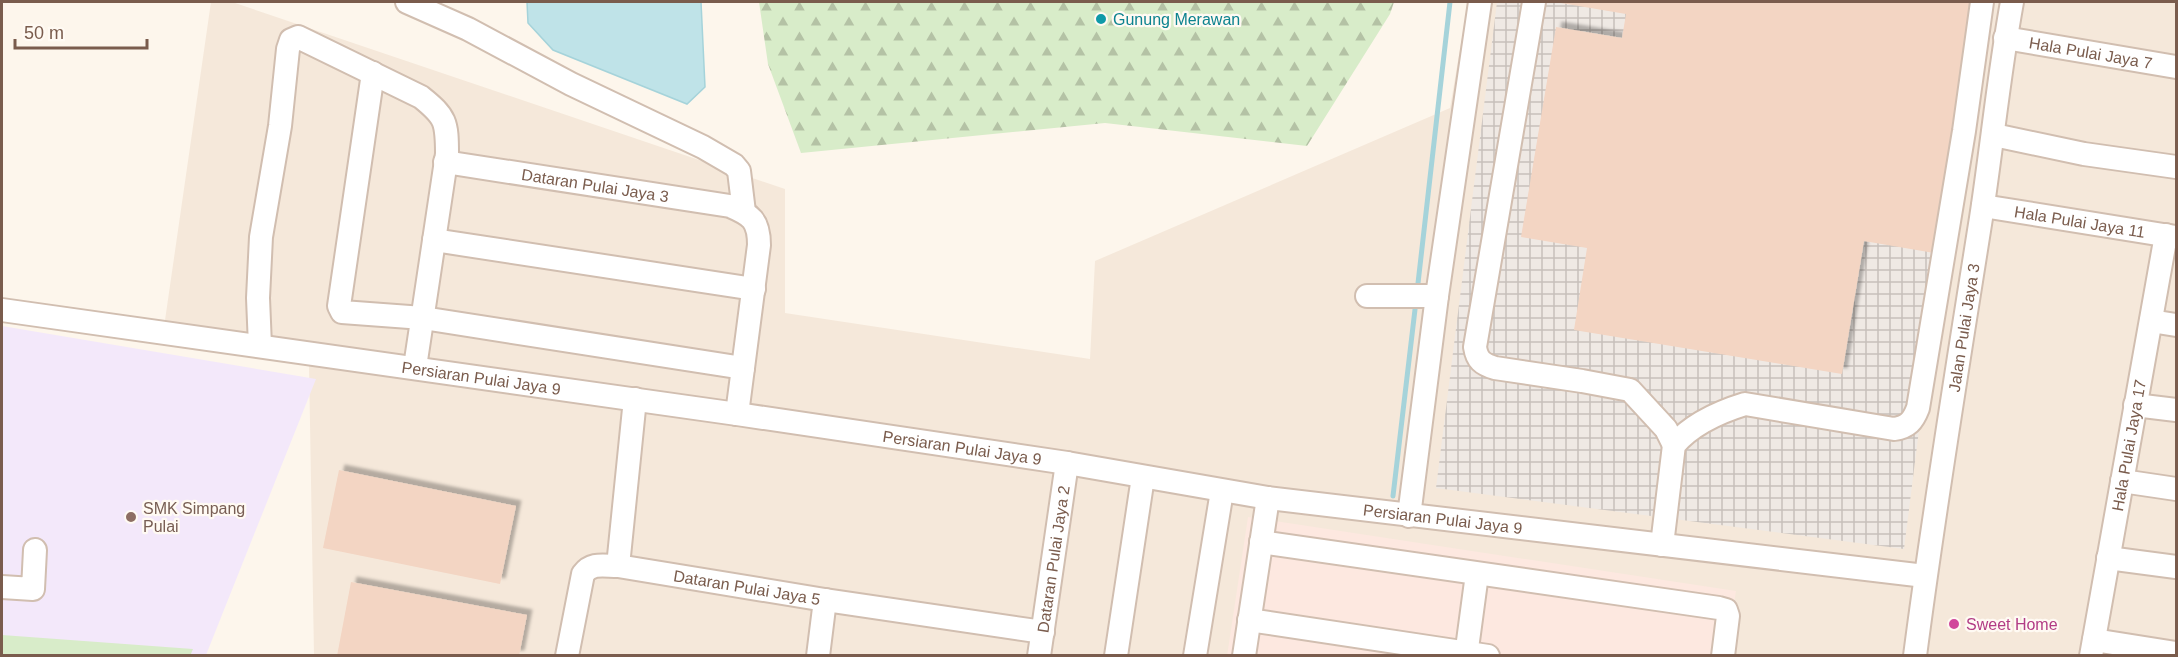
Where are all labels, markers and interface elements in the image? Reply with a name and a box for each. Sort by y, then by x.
place label: Gunung Merawan [1113,11,1240,28]
scale bar [15,12,147,50]
marker: Gunung Merawan [1094,12,1108,26]
text: 50 m [24,23,64,43]
street label: Hala Pulai Jaya 7 [2028,34,2154,72]
street label: Dataran Pulai Jaya 3 [520,166,670,205]
street label: Hala Pulai Jaya 11 [2013,203,2146,241]
street label: Jalan Pulai Jaya 3 [1946,262,1983,393]
street label: Persiaran Pulai Jaya 9 [401,359,562,398]
street label: Hala Pulai Jaya 17 [2109,378,2149,513]
street label: Persiaran Pulai Jaya 9 [882,428,1043,468]
street label: Dataran Pulai Jaya 2 [1034,484,1073,634]
place label: SMK Simpang Pulai [143,500,245,535]
street label: Persiaran Pulai Jaya 9 [1362,501,1523,537]
marker: SMK Simpang Pulai [124,510,138,524]
street label: Dataran Pulai Jaya 5 [672,567,822,608]
place label: Sweet Home [1966,616,2058,633]
marker: Sweet Home [1947,617,1961,631]

